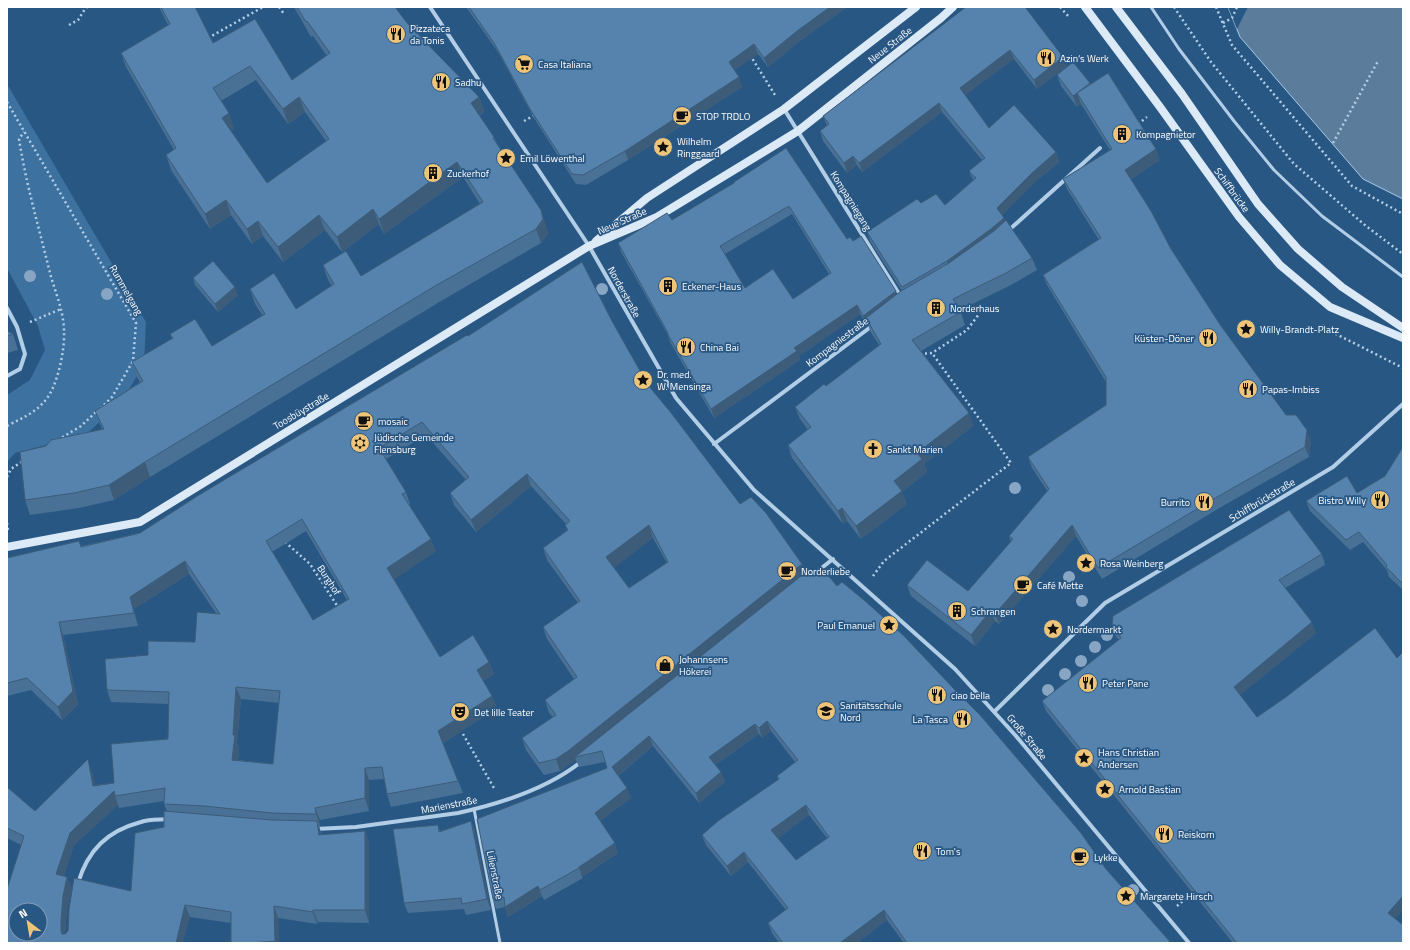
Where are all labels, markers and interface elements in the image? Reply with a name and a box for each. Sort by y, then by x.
place label: Pizzateca da Tonis [410,21,450,48]
restaurant icon: Pizzateca da Tonis [385,23,407,45]
street label: Neue Straße [865,23,915,67]
restaurant icon: Azin‘s Werk [1035,47,1057,69]
place label: Azin‘s Werk [1060,51,1109,66]
supermarket icon: Casa Italiana [513,53,535,75]
place label: Casa Italiana [538,57,591,72]
restaurant icon: Sadhu [430,71,452,93]
place label: Sadhu [455,75,481,90]
cafe icon: STOP TRDLO [671,105,693,127]
place label: STOP TRDLO [696,109,751,124]
building icon: Kompagnietor [1111,123,1133,145]
place label: Kompagnietor [1136,127,1196,142]
place label: Wilhelm Ringgaard [677,134,720,161]
place icon: Wilhelm Ringgaard [652,136,674,158]
place icon: Emil Löwenthal [495,147,517,169]
place label: Emil Löwenthal [520,151,585,166]
building icon: Zuckerhof [422,162,444,184]
street label: Schiffbrücke [1211,165,1253,215]
place label: Zuckerhof [447,166,490,181]
street label: Kompagniegang [827,168,875,234]
street label: Neue Straße [595,203,649,239]
street label: Rummelgang [105,262,147,318]
street label: Norderstraße [604,264,644,320]
building icon: Eckener-Haus [657,275,679,297]
place label: Eckener-Haus [682,279,741,294]
building icon: Norderhaus [925,297,947,319]
place label: Norderhaus [950,301,1000,316]
street label: Kompagniestraße [803,314,871,370]
place icon: Willy-Brandt-Platz [1235,318,1257,340]
place label: Willy-Brandt-Platz [1260,322,1339,337]
restaurant icon: Küsten-Döner [1197,327,1219,349]
place label: Küsten-Döner [1135,331,1195,346]
restaurant icon: China Bai [675,336,697,358]
place label: China Bai [700,340,739,355]
place label: Dr. med. W. Mensinga [657,367,711,394]
place icon: Dr. med. W. Mensinga [632,369,654,391]
restaurant icon: Papas-Imbiss [1237,378,1259,400]
place label: Papas-Imbiss [1262,382,1320,397]
street label: Toosbüystraße [270,389,332,433]
cafe icon: mosaic [353,410,375,432]
place label: mosaic [378,414,408,429]
place label: Jüdische Gemeinde Flensburg [374,430,454,457]
synagogue icon: Jüdische Gemeinde Flensburg [349,432,371,454]
church icon: Sankt Marien [862,438,884,460]
place label: Sankt Marien [887,442,943,457]
street label: Schiffbrückstraße [1226,474,1298,526]
restaurant icon: Bistro Willy [1369,489,1391,511]
restaurant icon: Burrito [1193,491,1215,513]
place label: Bistro Willy [1318,493,1366,508]
place label: Burrito [1161,495,1190,510]
place icon: Rosa Weinberg [1075,552,1097,574]
place label: Rosa Weinberg [1100,556,1163,571]
cafe icon: Norderliebe [776,560,798,582]
street label: Burghof [313,562,345,599]
place label: Norderliebe [801,564,850,579]
cafe icon: Café Mette [1012,574,1034,596]
place label: Café Mette [1037,578,1083,593]
building icon: Schrangen [946,600,968,622]
place label: Schrangen [971,604,1016,619]
place icon: Paul Emanuel [878,614,900,636]
place label: Paul Emanuel [817,618,875,633]
place icon: Nordermarkt [1042,618,1064,640]
place label: Nordermarkt [1067,622,1122,637]
place label: Johannsens Hökerei [679,652,728,679]
shop icon: Johannsens Hökerei [654,654,676,676]
restaurant icon: Peter Pane [1077,672,1099,694]
place label: Peter Pane [1102,676,1148,691]
restaurant icon: ciao bella [926,684,948,706]
place label: ciao bella [951,688,990,703]
place label: Sanitätsschule Nord [840,698,902,725]
school or university icon: Sanitätsschule Nord [815,700,837,722]
theatre icon: Det lille Teater [449,701,471,723]
place label: Det lille Teater [474,705,535,720]
restaurant icon: La Tasca [951,708,973,730]
street label: Große Straße [1003,711,1051,763]
place label: La Tasca [913,712,948,727]
place label: Hans Christian Andersen [1098,745,1159,772]
place icon: Hans Christian Andersen [1073,747,1095,769]
place icon: Arnold Bastian [1094,778,1116,800]
place label: Arnold Bastian [1119,782,1181,797]
street label: Marienstraße [420,792,478,818]
restaurant icon: Reiskorn [1153,823,1175,845]
place label: Reiskorn [1178,827,1215,842]
restaurant icon: Tom's [911,840,933,862]
place label: Tom's [936,844,961,859]
cafe icon: Lykke [1069,846,1091,868]
street label: Lilienstraße [483,849,507,901]
place label: Lykke [1094,850,1118,865]
place icon: Margarete Hirsch [1115,885,1137,907]
place label: Margarete Hirsch [1140,889,1213,904]
north arrow [8,902,48,942]
text: N [15,905,30,922]

